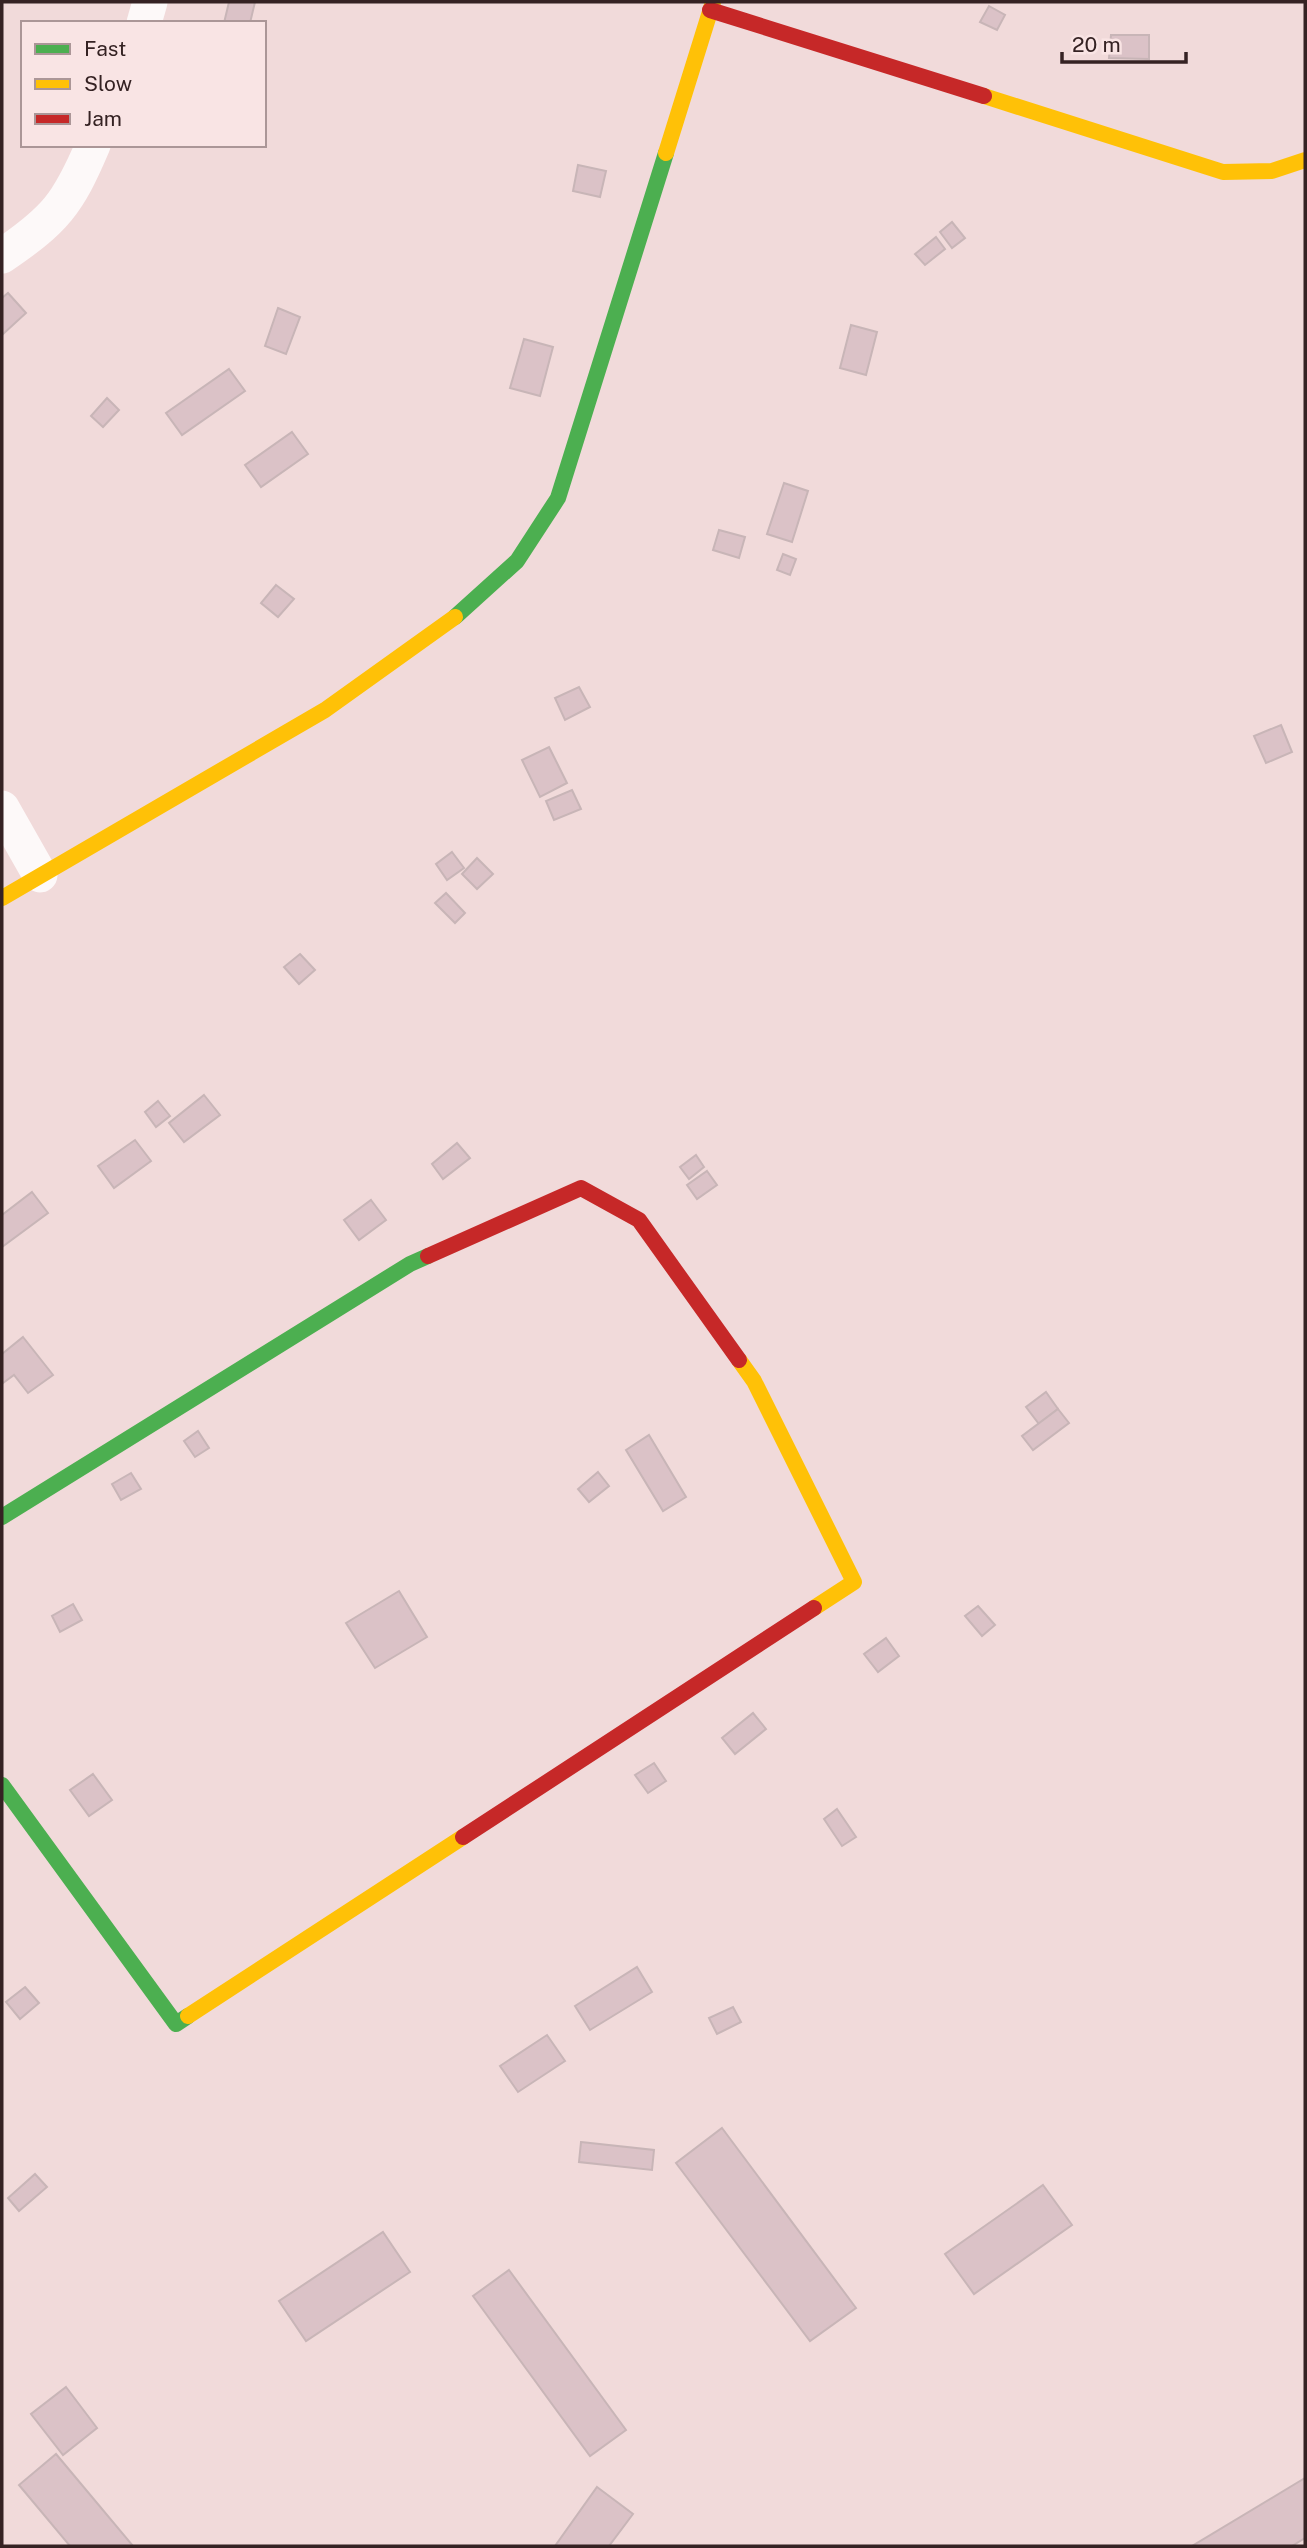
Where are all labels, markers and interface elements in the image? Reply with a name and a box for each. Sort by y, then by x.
legend [21,21,266,147]
scale bar [1062,21,1186,65]
text: 20 m [1072,32,1121,57]
text: Fast [84,36,126,61]
text: Slow [84,71,132,96]
text: Jam [84,106,122,131]

